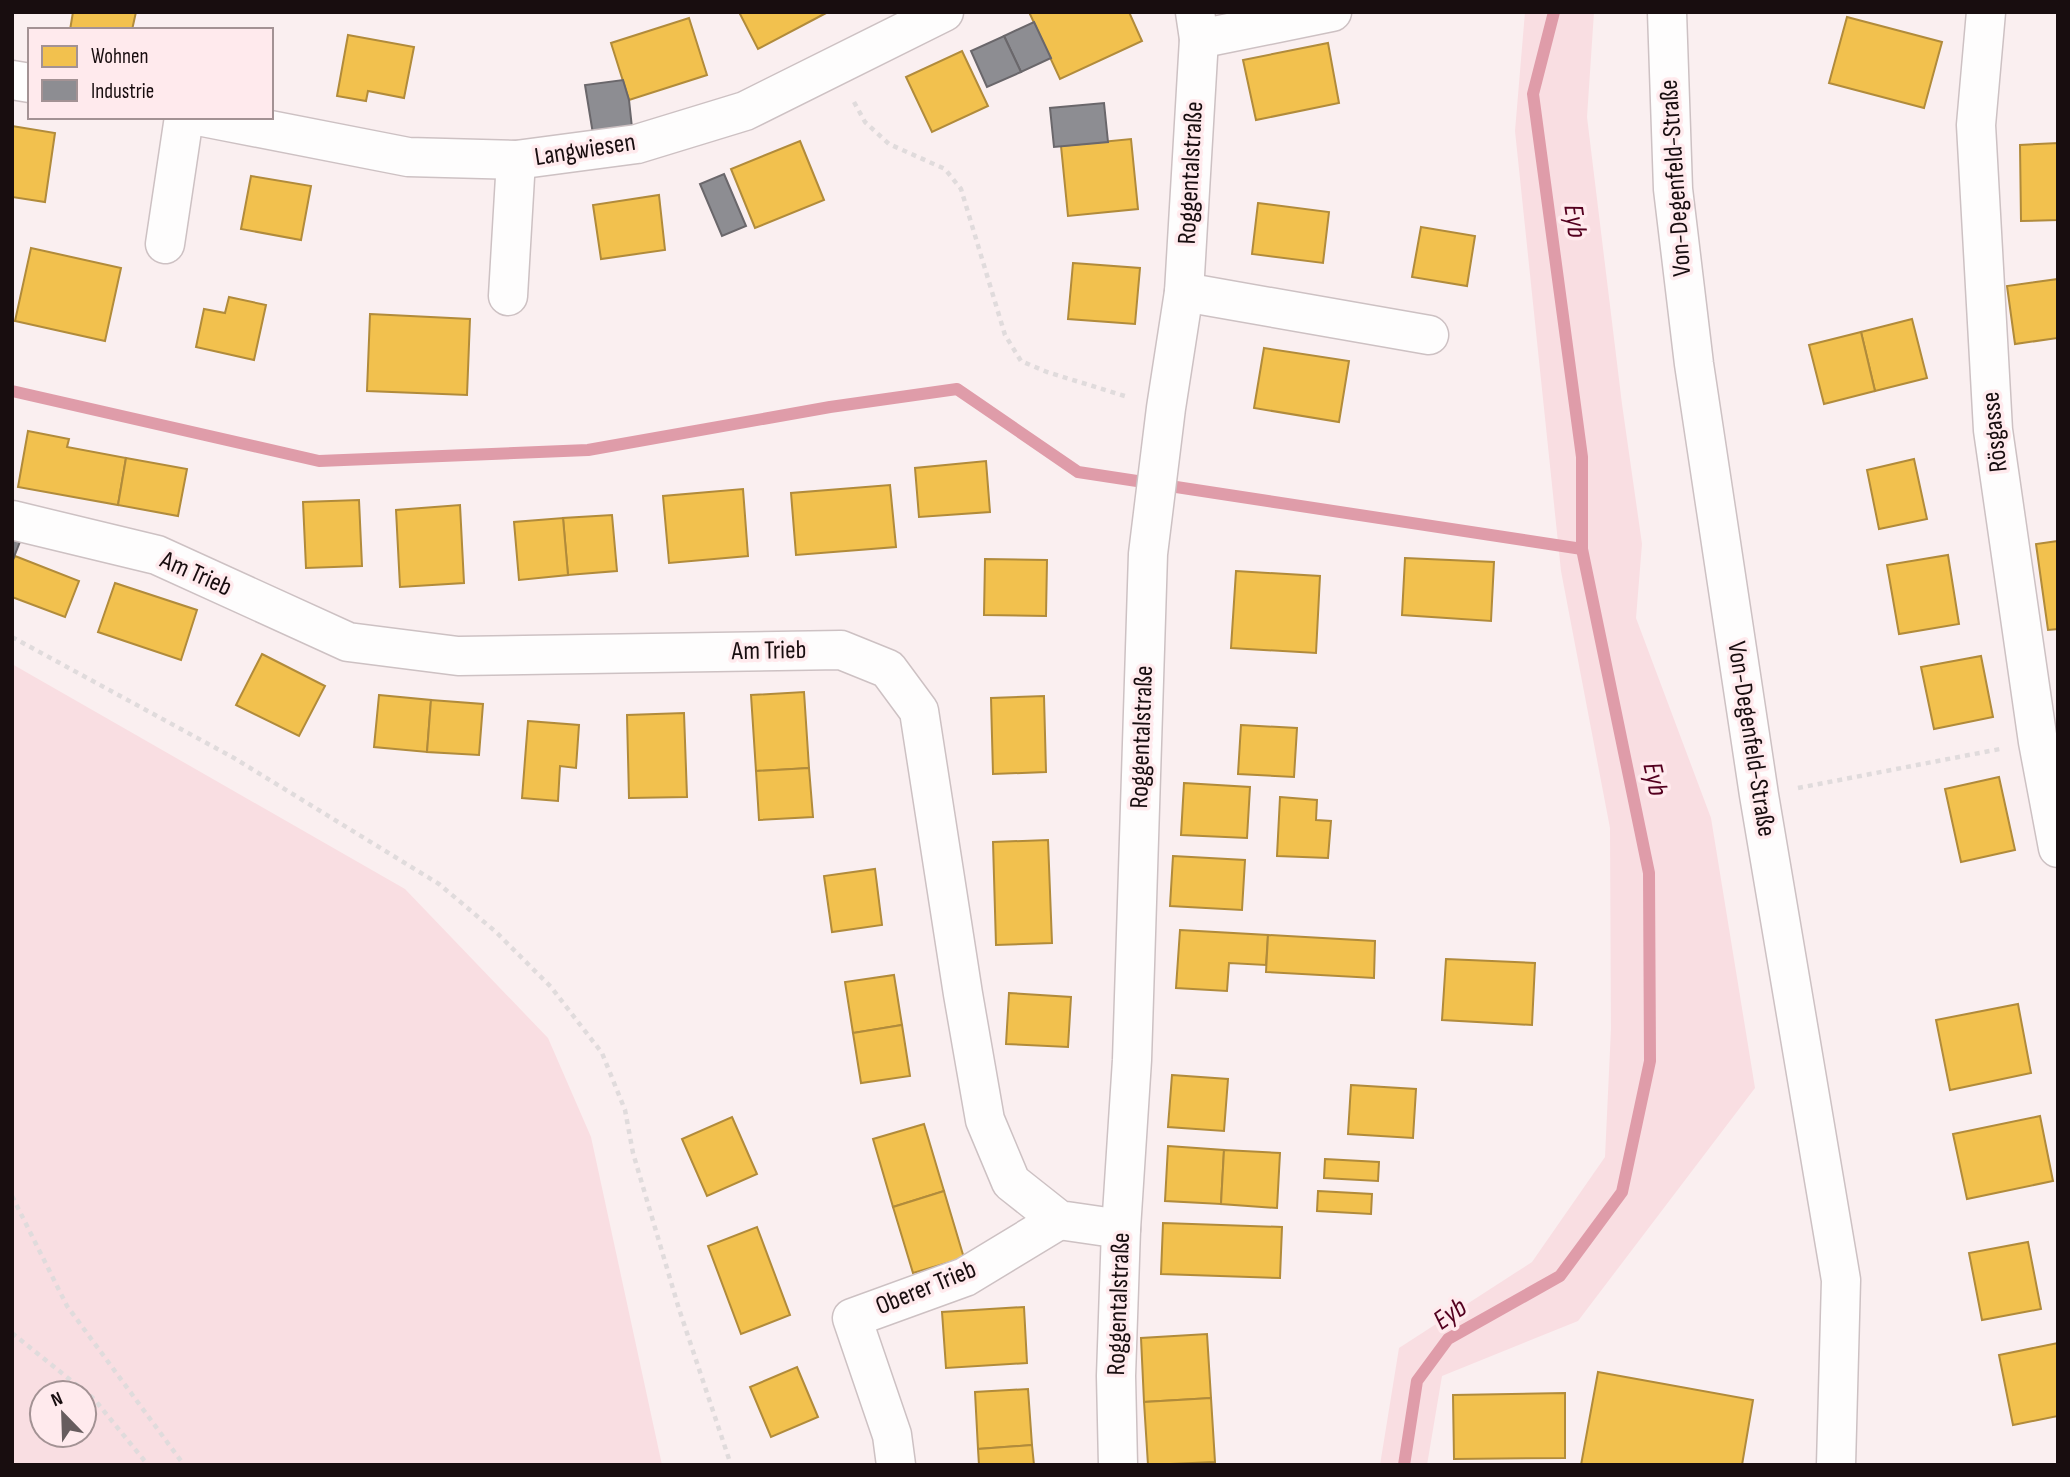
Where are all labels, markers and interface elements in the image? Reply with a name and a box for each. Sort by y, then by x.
legend [28,28,273,119]
text: Wohnen [91,44,148,69]
street label: Von-Degenfeld-Straße [1654,78,1698,278]
text: Industrie [91,79,154,104]
street label: Roggentalstraße [1172,101,1210,245]
street label: Langwiesen [532,127,638,173]
water label: Eyb [1556,202,1594,240]
street label: Rösgasse [1975,390,2015,474]
street label: Am Trieb [155,544,236,603]
street label: Am Trieb [730,635,807,667]
street label: Von-Degenfeld-Straße [1720,639,1782,839]
street label: Roggentalstraße [1124,665,1160,809]
water label: Eyb [1635,759,1675,799]
street label: Roggentalstraße [1101,1232,1137,1376]
street label: Oberer Trieb [871,1254,981,1322]
water label: Eyb [1427,1291,1473,1337]
north arrow [28,1379,98,1449]
text: N [48,1387,66,1412]

